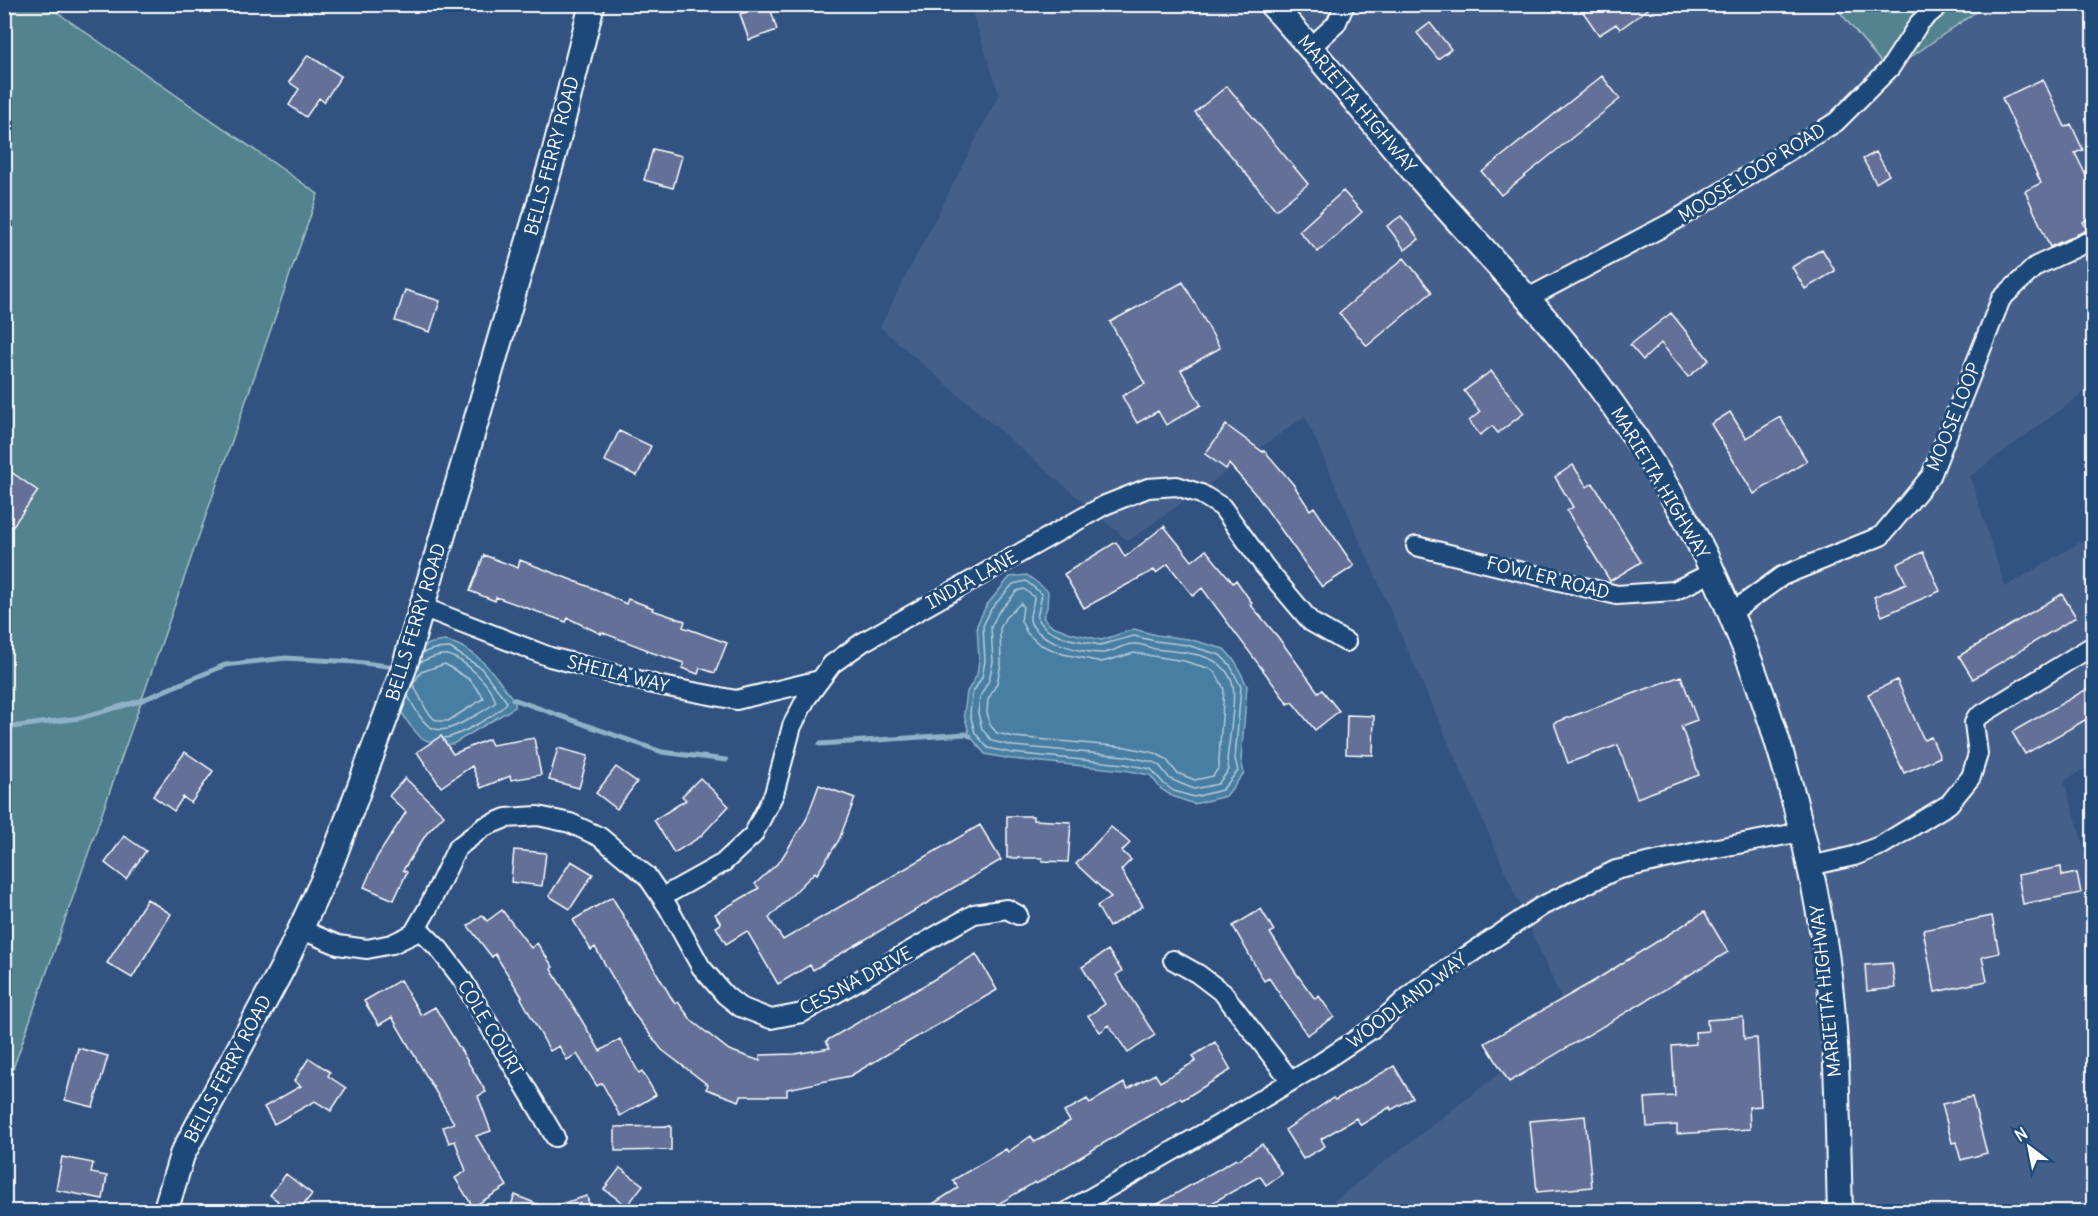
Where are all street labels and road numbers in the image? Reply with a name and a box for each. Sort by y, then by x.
street label: MARIETTA HIGHWAY [1293,30,1422,177]
street label: BELLS FERRY ROAD [519,74,584,238]
street label: MOOSE LOOP ROAD [1674,118,1830,227]
street label: MOOSE LOOP [1921,359,1986,474]
street label: MARIETTA HIGHWAY [1606,403,1715,563]
street label: BELLS FERRY ROAD [381,540,450,703]
street label: INDIA LANE [922,545,1021,614]
street label: FOWLER ROAD [1484,551,1612,604]
street label: SHEILA WAY [565,650,671,697]
street label: MARIETTA HIGHWAY [1805,904,1846,1078]
street label: CESSNA DRIVE [795,941,916,1020]
street label: WOODLAND WAY [1342,948,1471,1053]
street label: COLE COURT [453,975,528,1080]
street label: BELLS FERRY ROAD [179,991,276,1146]

